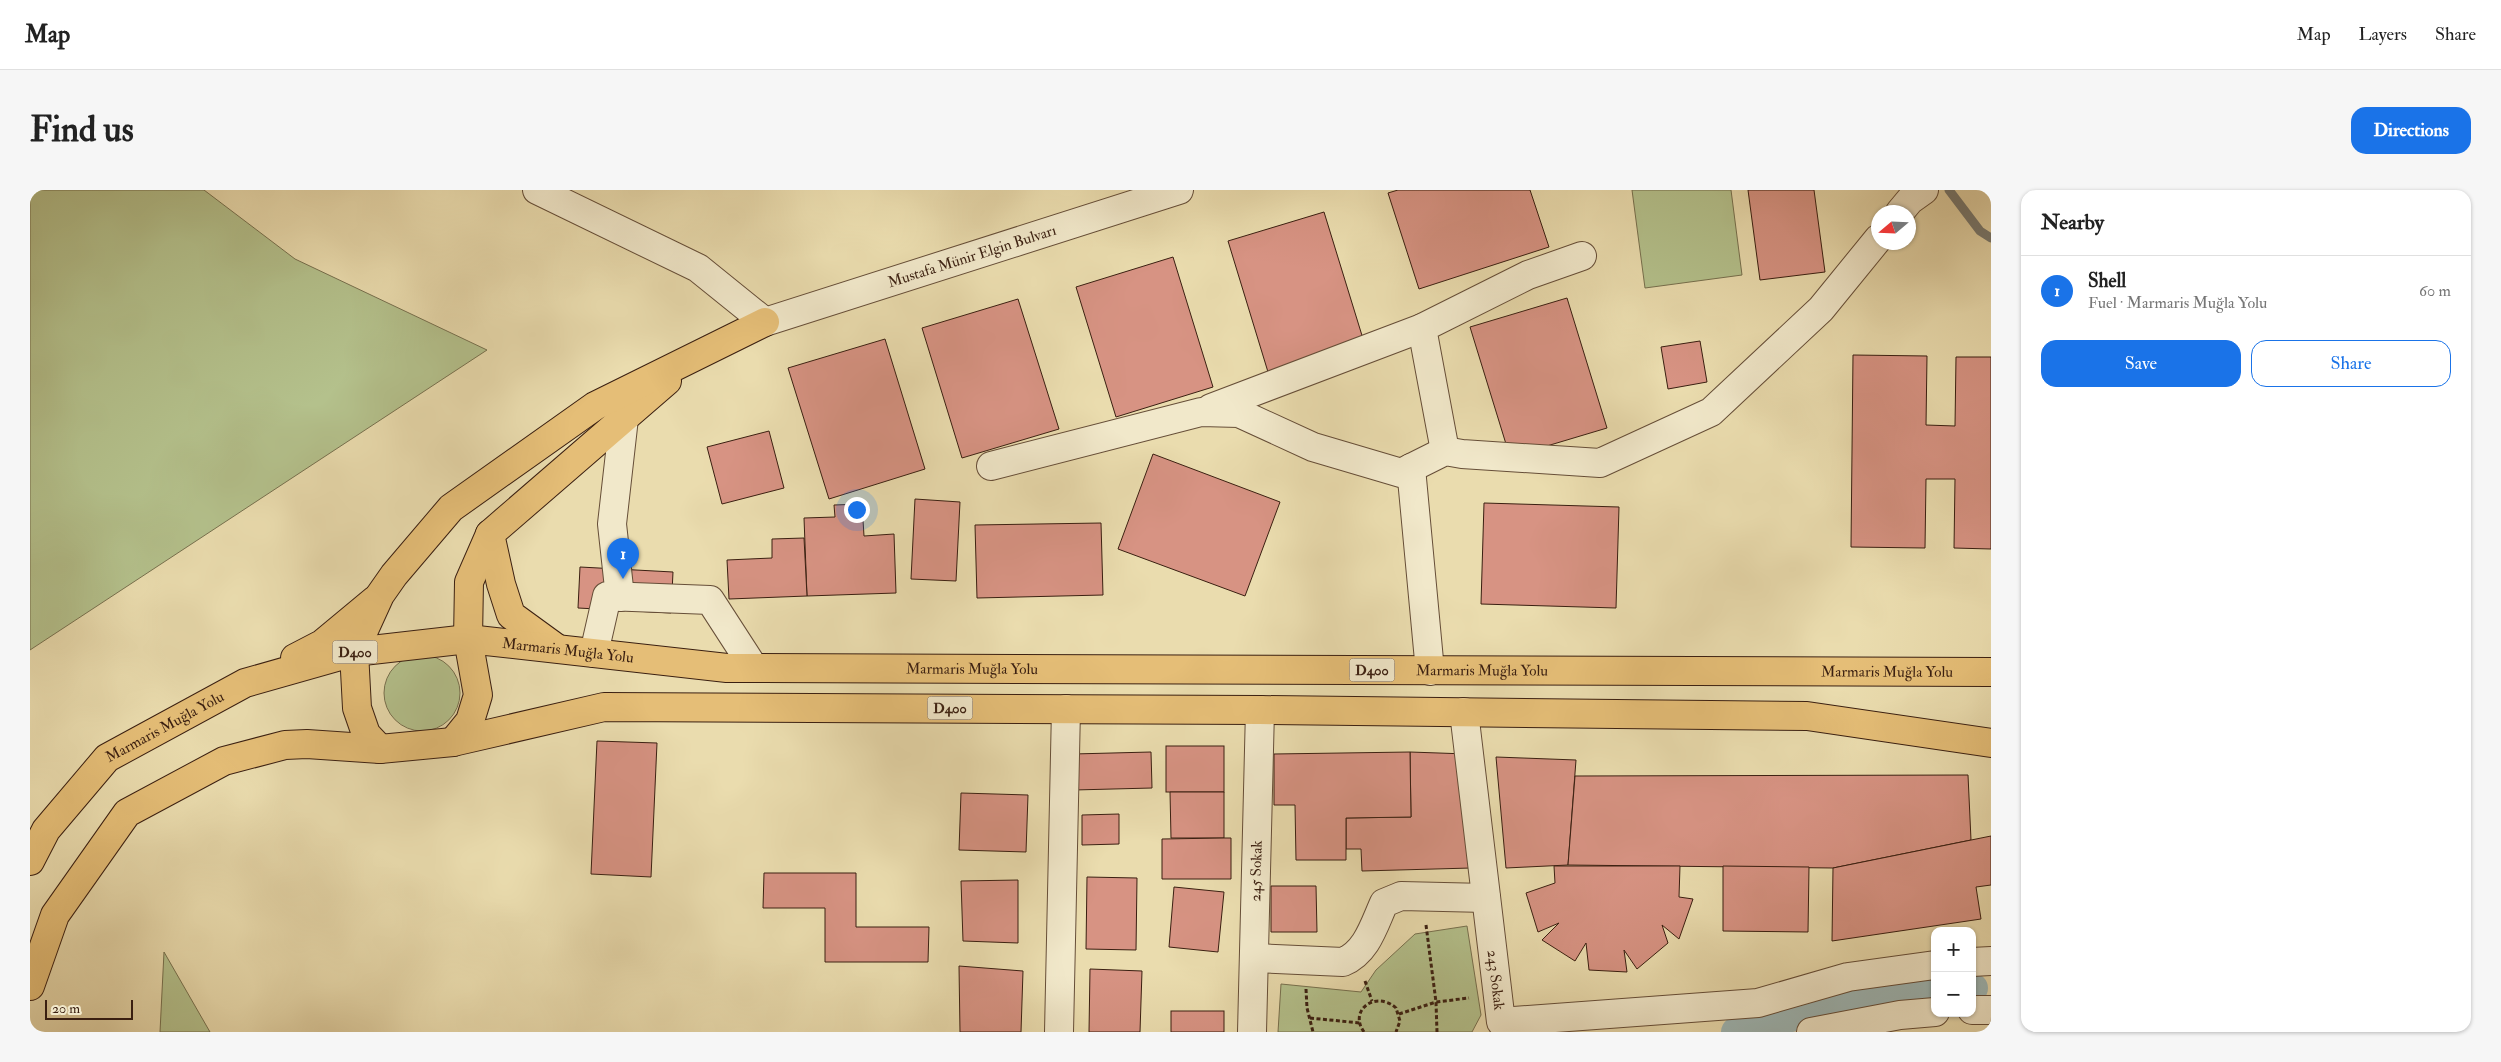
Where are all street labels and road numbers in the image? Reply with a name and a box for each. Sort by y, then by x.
street label: Mustafa Münir Elgin Bulvarı [885,221,1058,292]
street label: Marmaris Muğla Yolu [501,634,635,668]
road number: D400 [332,641,378,664]
road number: D400 [1350,658,1394,682]
street label: Marmaris Muğla Yolu [906,660,1038,679]
street label: Marmaris Muğla Yolu [1416,661,1548,681]
street label: Marmaris Muğla Yolu [1821,662,1953,682]
street label: Marmaris Muğla Yolu [102,687,228,767]
road number: D400 [928,696,972,720]
street label: 245 Sokak [1246,840,1267,902]
street label: 243 Sokak [1482,949,1509,1011]

